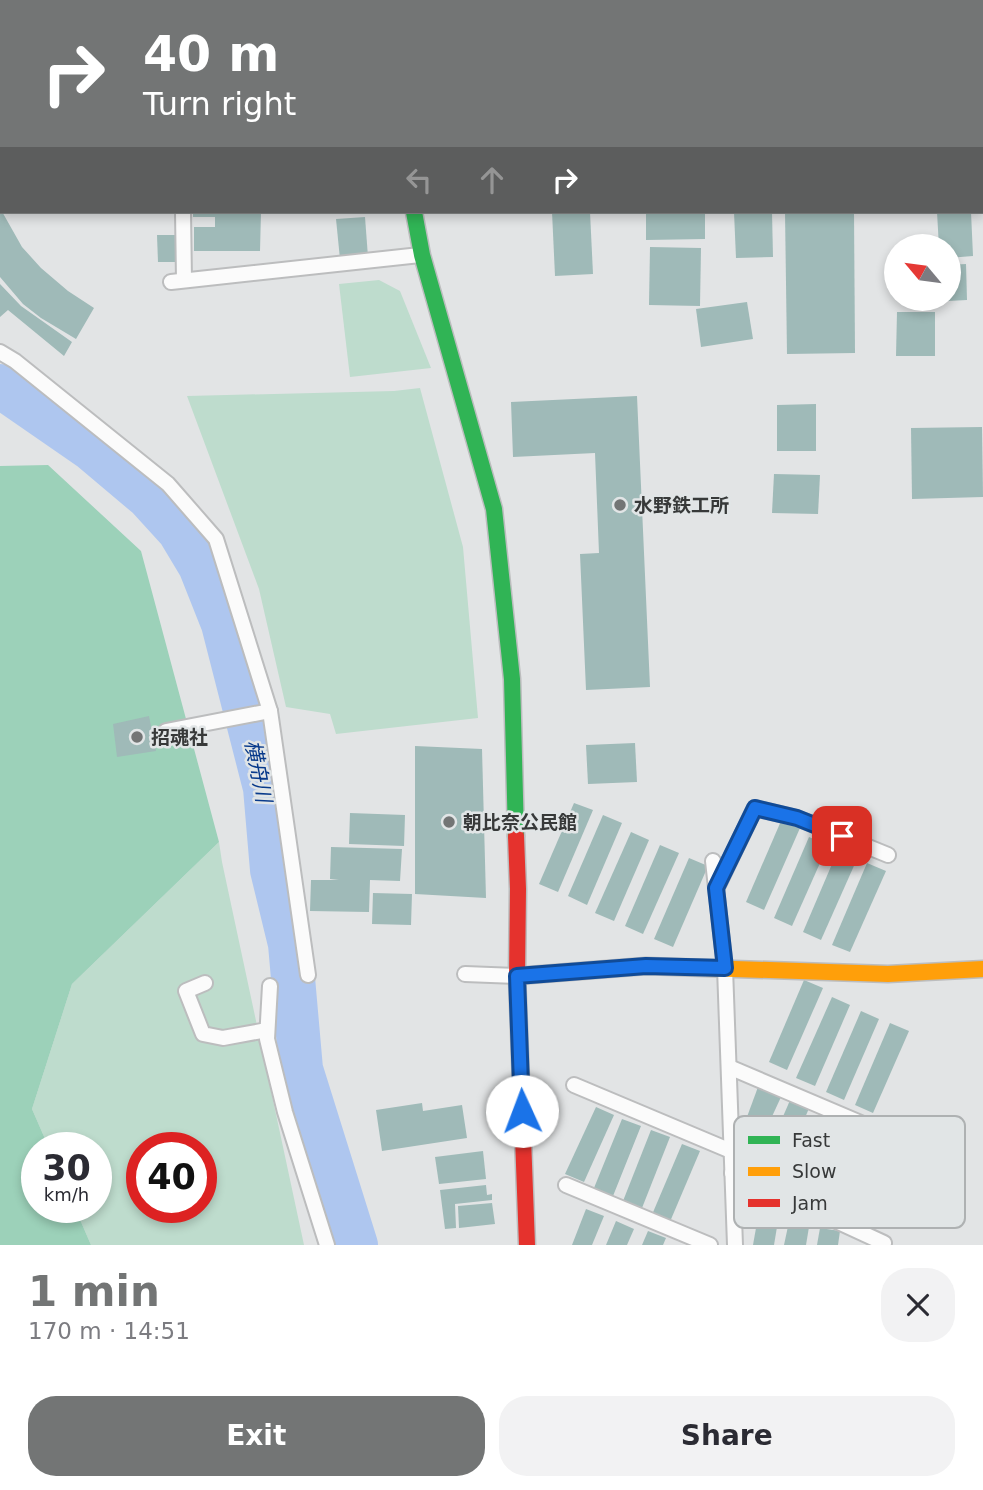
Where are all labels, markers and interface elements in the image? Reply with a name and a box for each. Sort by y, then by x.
text: 40 m [143,26,279,83]
icon: right [28,28,119,119]
text: Turn right [143,85,296,123]
icon: left [400,161,438,199]
icon: ahead [473,161,511,199]
icon: right [546,161,584,199]
north arrow [884,234,961,312]
map controls [884,234,961,311]
place label: 水野鉄工所 [634,494,729,516]
marker: 水野鉄工所 [612,497,628,513]
place label: 招魂社 [151,726,208,748]
marker: 招魂社 [129,729,145,745]
water label: 横舟川 [240,738,276,806]
pin [812,806,872,866]
place label: 朝比奈公民館 [463,811,577,833]
marker: 朝比奈公民館 [441,814,457,830]
icon: arrive [823,817,861,855]
position arrow [485,1074,559,1148]
legend [734,1116,965,1228]
text: Fast [792,1129,830,1151]
speed limit sign: 40 [126,1132,217,1223]
text: 30 [42,1148,91,1188]
text: Slow [792,1160,837,1182]
text: km/h [44,1184,89,1205]
text: Jam [791,1192,828,1214]
text: 1 min [28,1267,160,1316]
button: close [881,1268,955,1342]
text: 170 m · 14:51 [28,1318,190,1344]
button: Exit [28,1396,485,1476]
button: Share [499,1396,955,1476]

